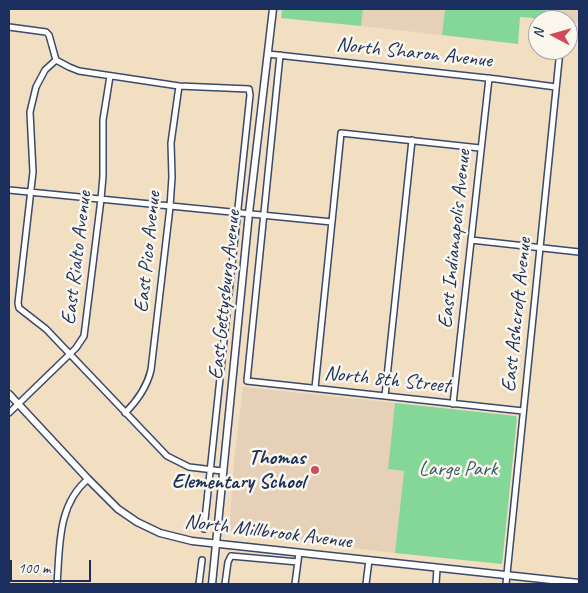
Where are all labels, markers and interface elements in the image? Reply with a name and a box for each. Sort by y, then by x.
north arrow [528,10,578,60]
text: N [530,28,547,39]
street label: North Sharon Avenue [335,32,493,74]
street label: East Indianapolis Avenue [433,149,477,329]
street label: East Rialto Avenue [56,190,98,326]
street label: East Pico Avenue [129,190,167,314]
street label: East Gettysburg Avenue [204,209,246,381]
street label: East Ashcroft Avenue [496,237,538,393]
street label: North 8th Street [323,361,451,399]
place label: Thomas Elementary School [172,445,305,495]
park label: Large Park [419,456,497,482]
marker: Thomas Elementary School [309,464,321,476]
street label: North Millbrook Avenue [183,509,353,555]
scale bar [12,550,94,582]
text: 100 m [18,559,50,578]

